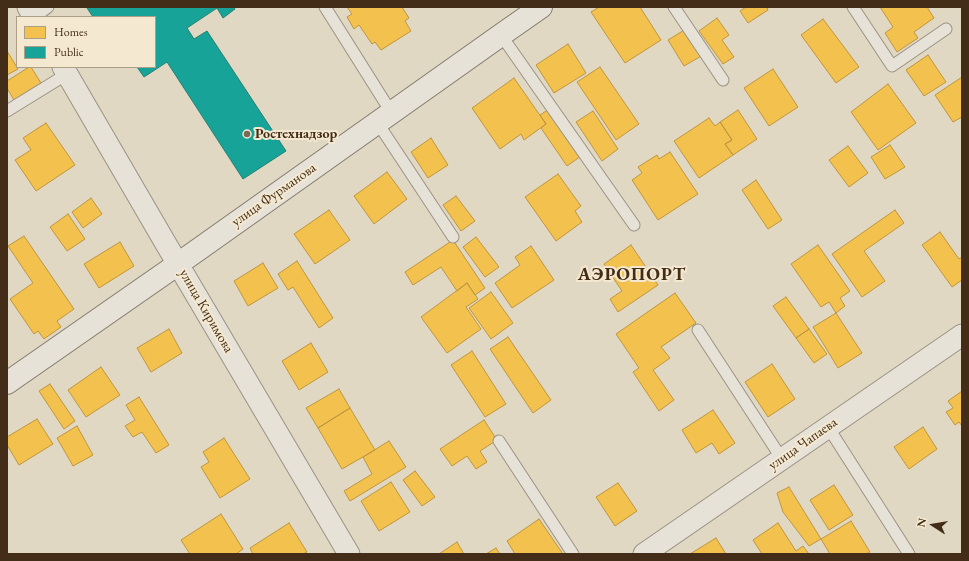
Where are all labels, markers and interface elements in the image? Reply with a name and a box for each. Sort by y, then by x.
legend [16,16,156,68]
text: Homes [54,24,88,40]
text: Public [54,44,84,60]
place label: Ростехнадзор [255,126,337,142]
marker: Ростехнадзор [242,129,252,139]
street label: улица Фурманова [228,160,320,230]
district label: АЭРОПОРТ [578,264,686,286]
street label: улица Киримова [175,266,237,356]
street label: улица Чапаева [765,414,841,474]
north arrow [913,505,953,545]
text: N [913,517,929,528]

